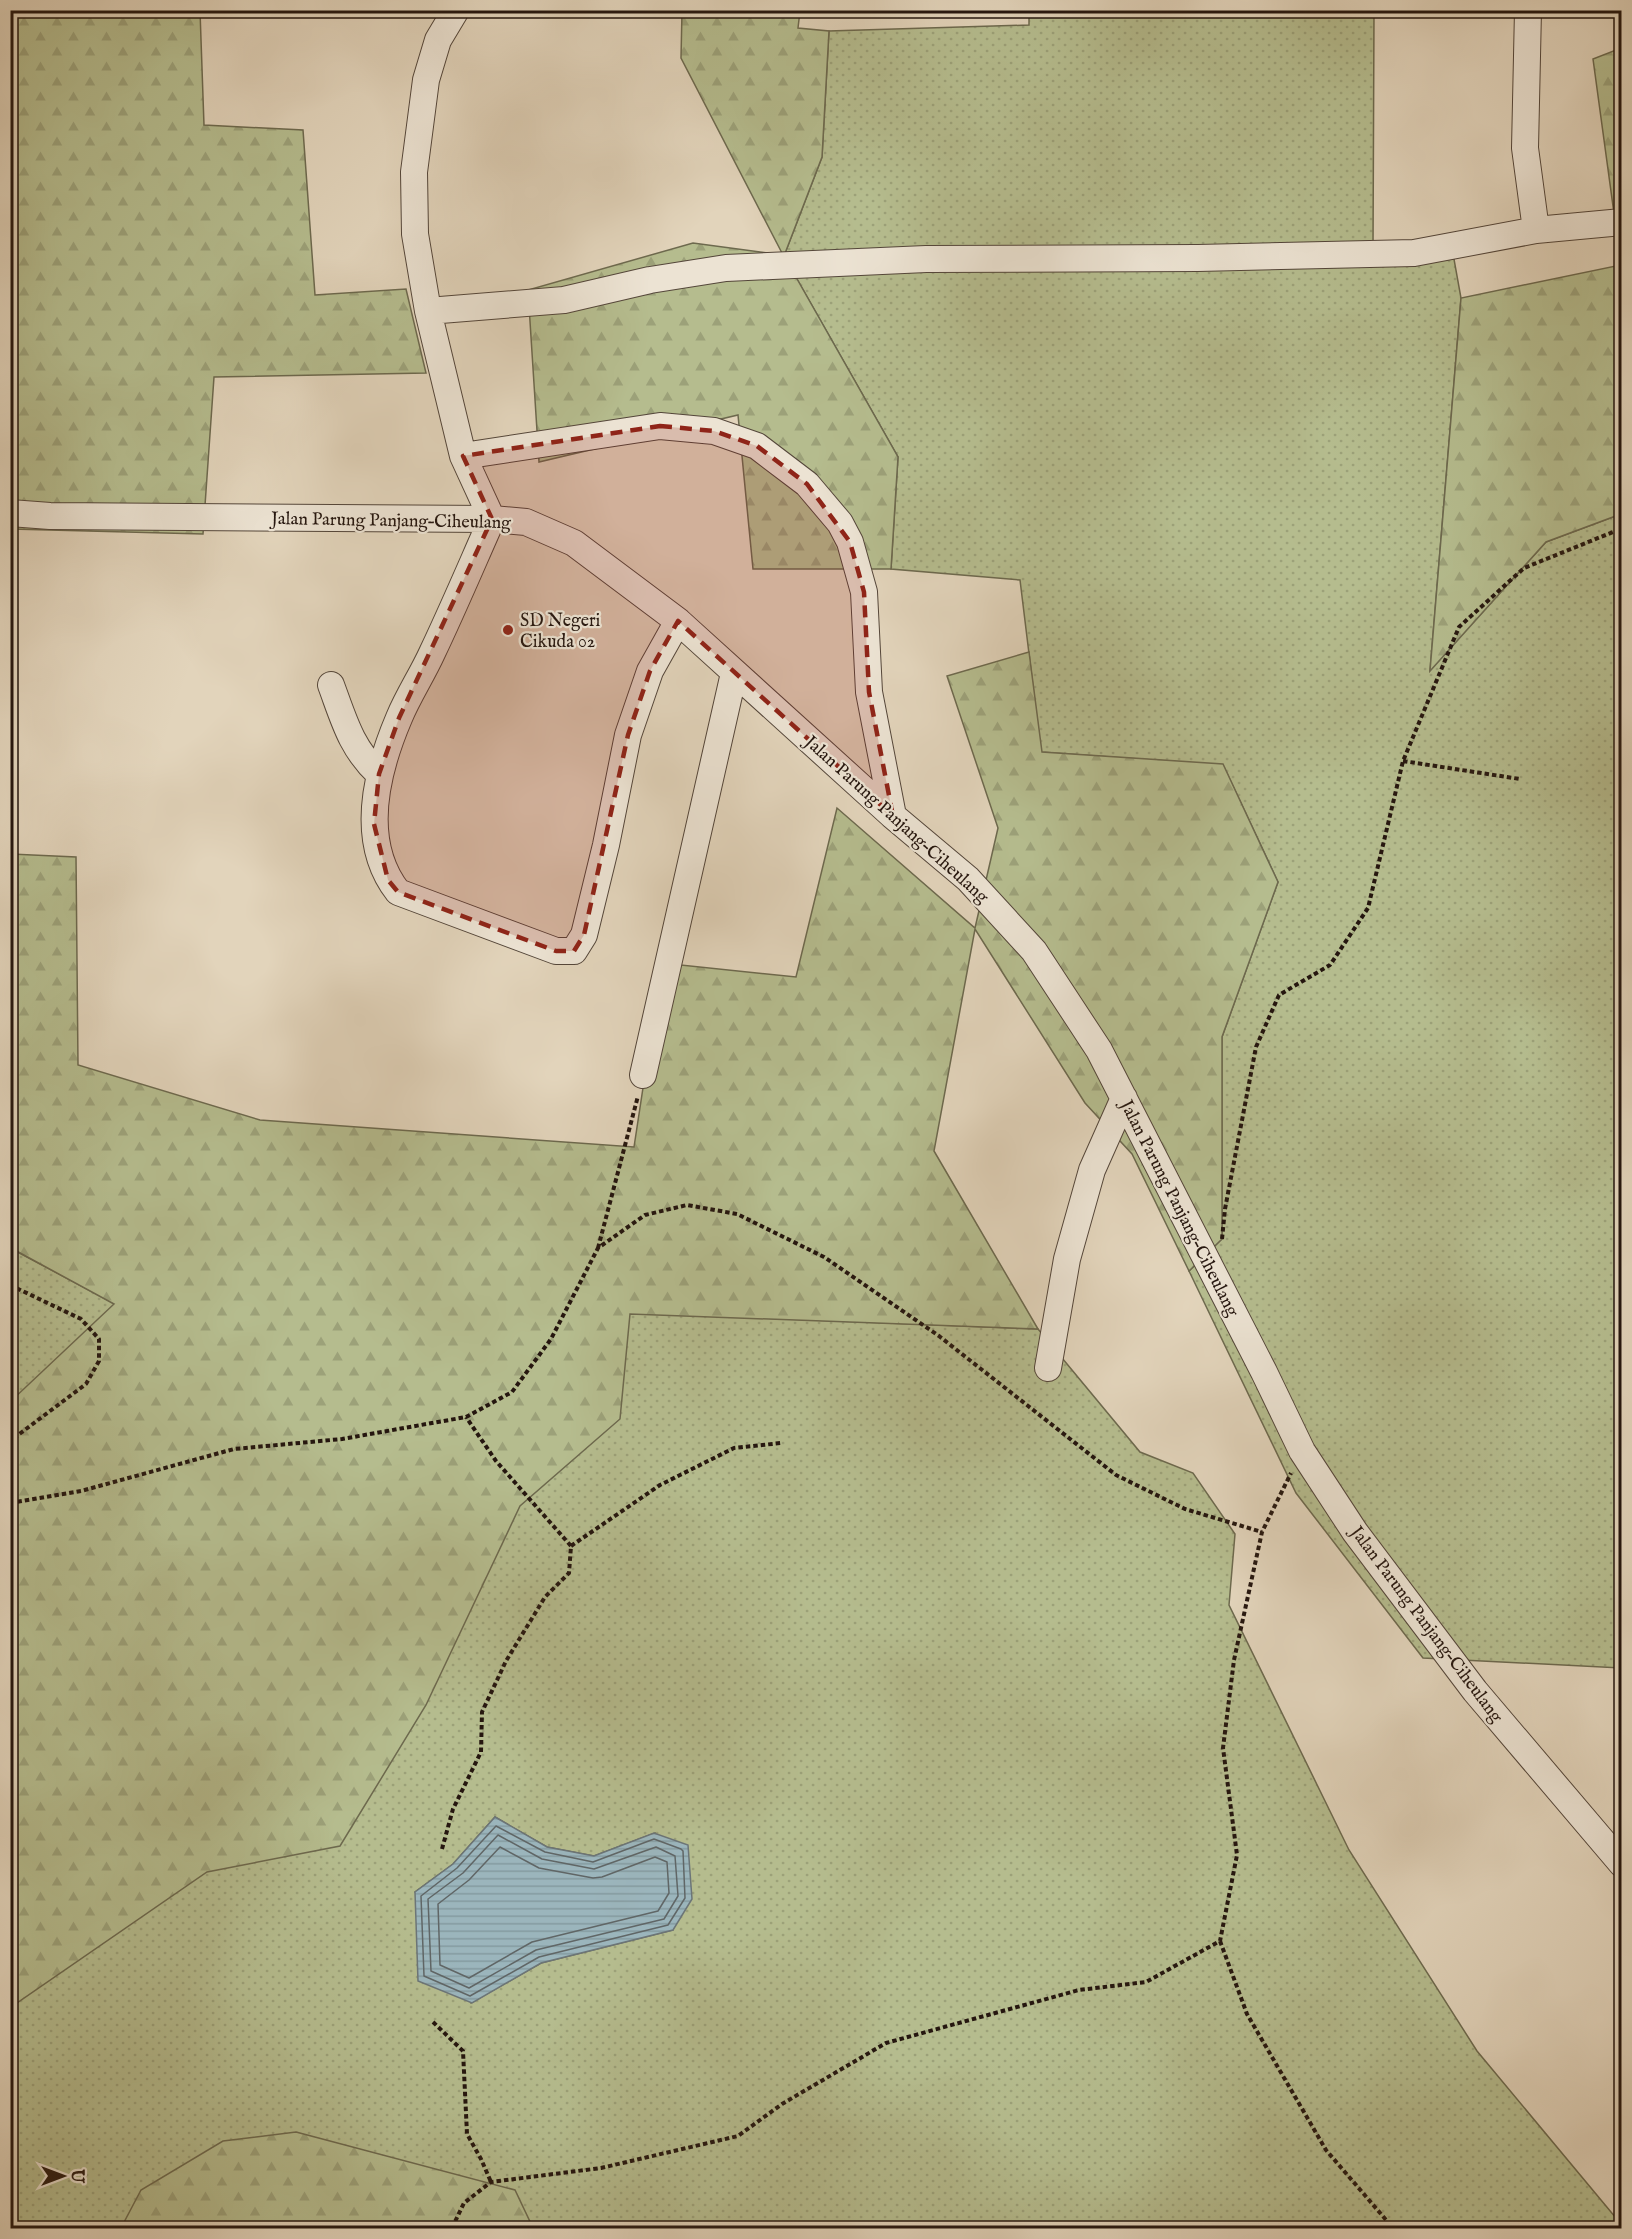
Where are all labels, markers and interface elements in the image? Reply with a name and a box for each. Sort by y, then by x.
street label: Jalan Parung Panjang–Ciheulang [269,508,511,535]
place label: SD Negeri Cikuda 02 [520,610,601,654]
marker: SD Negeri Cikuda 02 [501,623,515,637]
street label: Jalan Parung Panjang–Ciheulang [798,730,993,909]
street label: Jalan Parung Panjang–Ciheulang [1113,1095,1243,1321]
street label: Jalan Parung Panjang–Ciheulang [1343,1521,1507,1728]
north arrow [33,2146,93,2206]
text: U [66,2168,86,2183]

